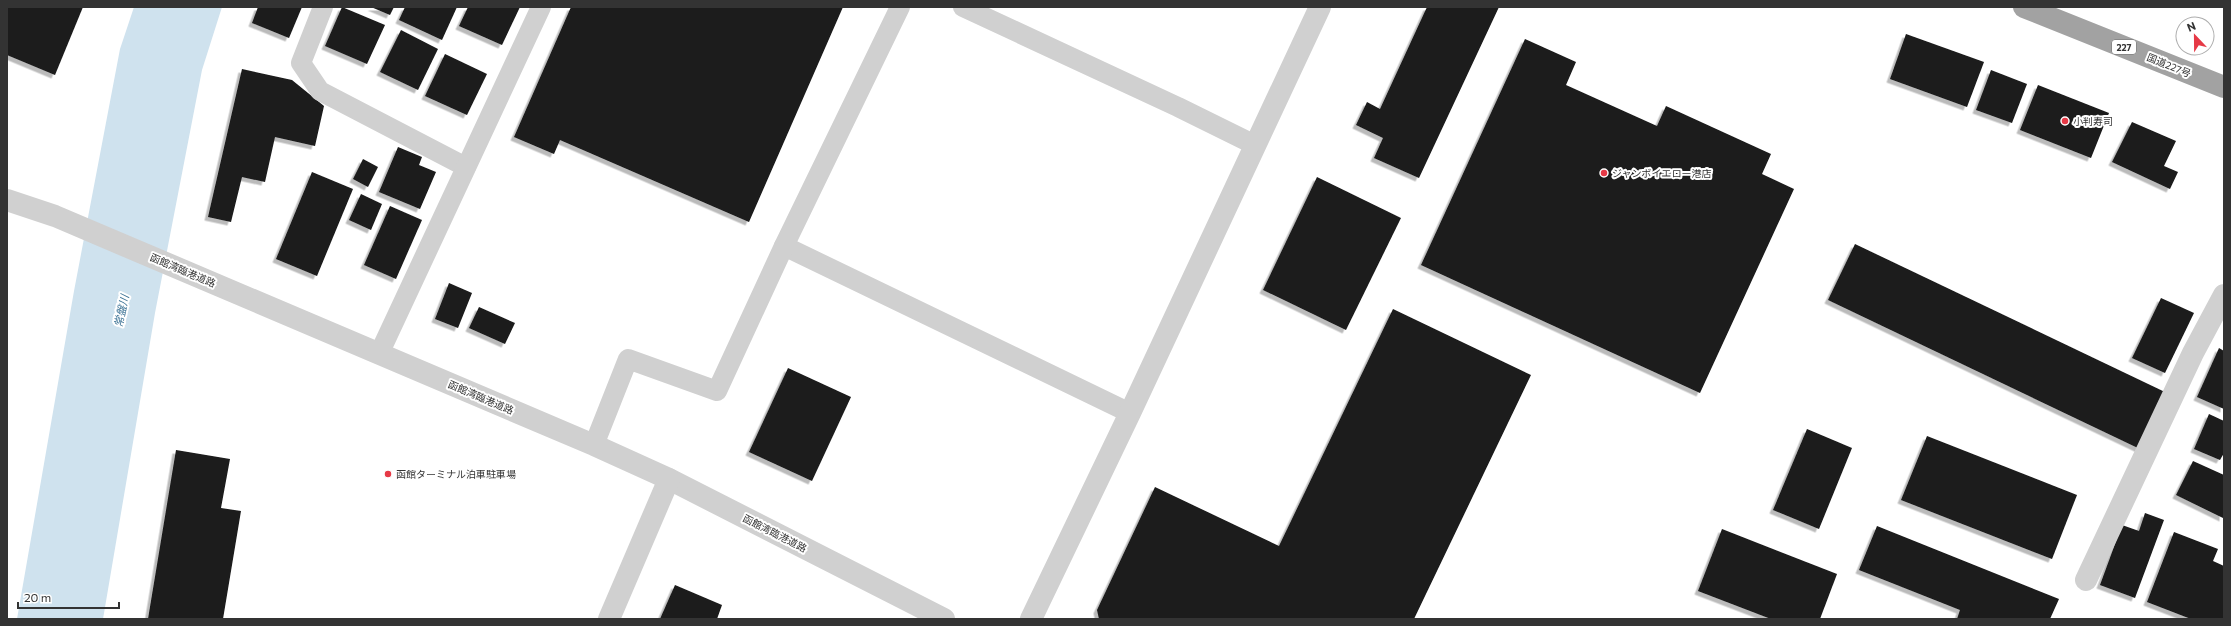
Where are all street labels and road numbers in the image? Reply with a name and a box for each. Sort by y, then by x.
road number: 227 [2112,40,2136,54]
street label: 国道227号 [2145,51,2193,79]
street label: 函館湾臨港道路 [148,251,218,289]
street label: 函館湾臨港道路 [446,378,516,416]
street label: 函館湾臨港道路 [741,512,809,554]

